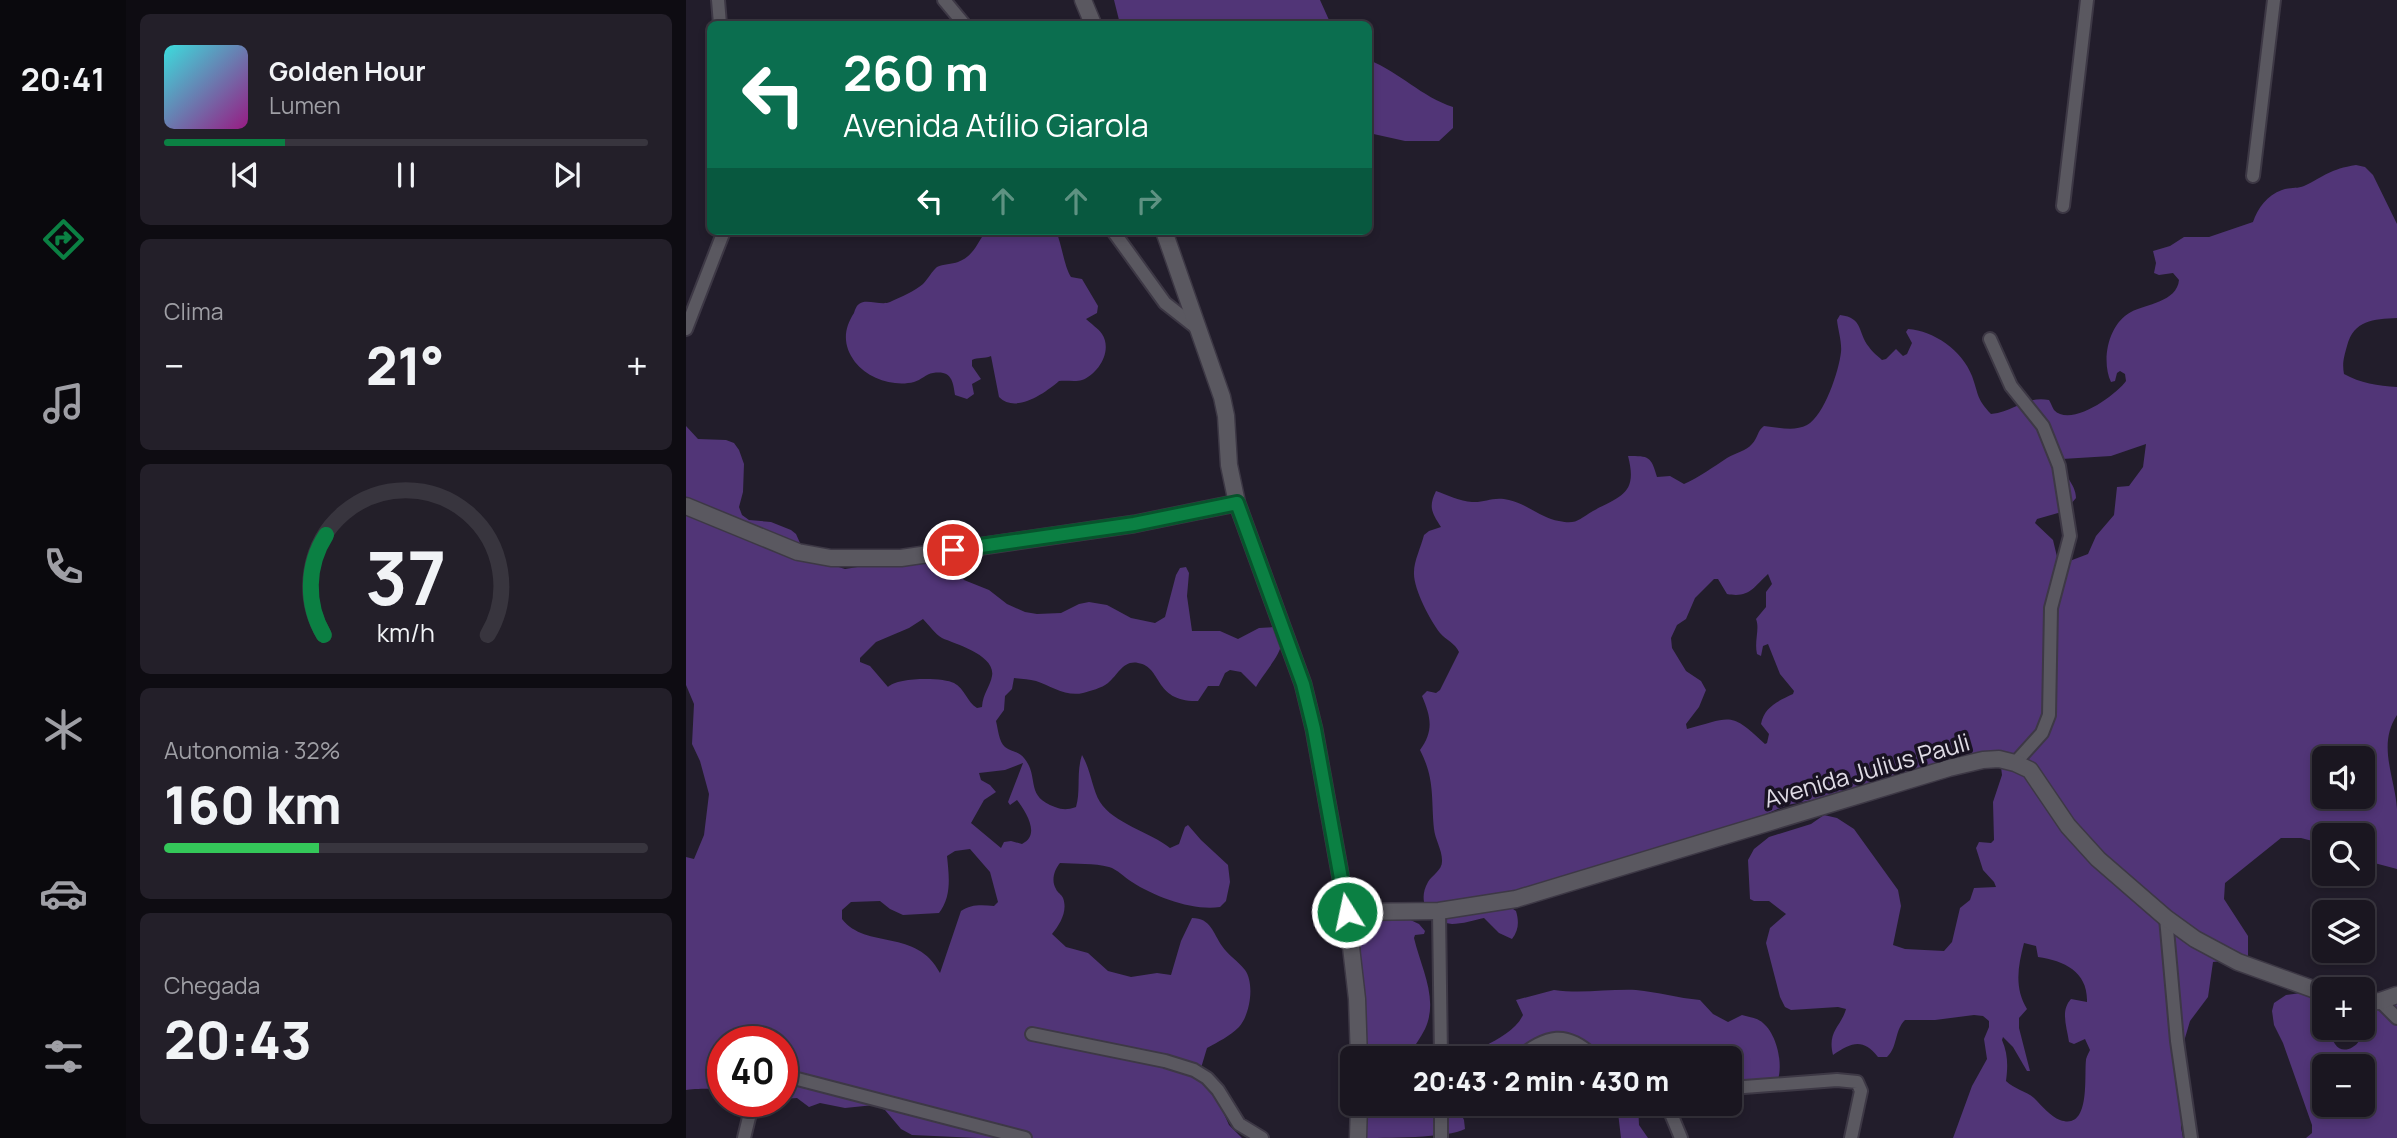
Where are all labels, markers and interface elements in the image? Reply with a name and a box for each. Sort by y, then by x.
text: 260 m [843,39,989,106]
icon: left [728,49,819,140]
text: Golden Hour [269,53,426,89]
text: 20:41 [21,57,105,101]
text: Lumen [269,89,341,121]
text: Avenida Atílio Giarola [843,103,1149,147]
icon: previous [226,156,264,194]
icon: pause [387,156,425,194]
icon: next [548,156,586,194]
icon: left [911,182,949,220]
icon: ahead [984,182,1022,220]
icon: ahead [1057,182,1095,220]
icon: right [1130,182,1168,220]
icon: directions [39,215,88,264]
text: Clima [164,295,223,327]
text: 21° [366,330,445,401]
text: − [164,339,185,391]
text: + [626,339,648,391]
icon: music [39,379,88,428]
pin [923,520,983,580]
text: 37 [365,527,447,627]
icon: arrive [934,531,972,569]
icon: phone [39,542,88,591]
text: km/h [377,615,435,650]
icon: climate [39,705,88,754]
street label: Avenida Julius Pauli [1760,724,1973,815]
text: Autonomia · 32% [164,734,340,766]
map controls [2312,746,2375,1117]
button: sound [2312,746,2375,809]
text: 160 km [164,769,342,840]
button: search [2312,823,2375,886]
icon: car [39,869,88,918]
position arrow [1310,875,1384,949]
button: layers [2312,900,2375,963]
text: Chegada [164,969,260,1001]
button: + [2312,977,2375,1040]
text: 20:43 [164,1004,312,1075]
speed limit sign: 40 [707,1026,798,1117]
icon: filters [39,1032,88,1081]
button: − [2312,1054,2375,1117]
text: 20:43 · 2 min · 430 m [1413,1063,1669,1099]

